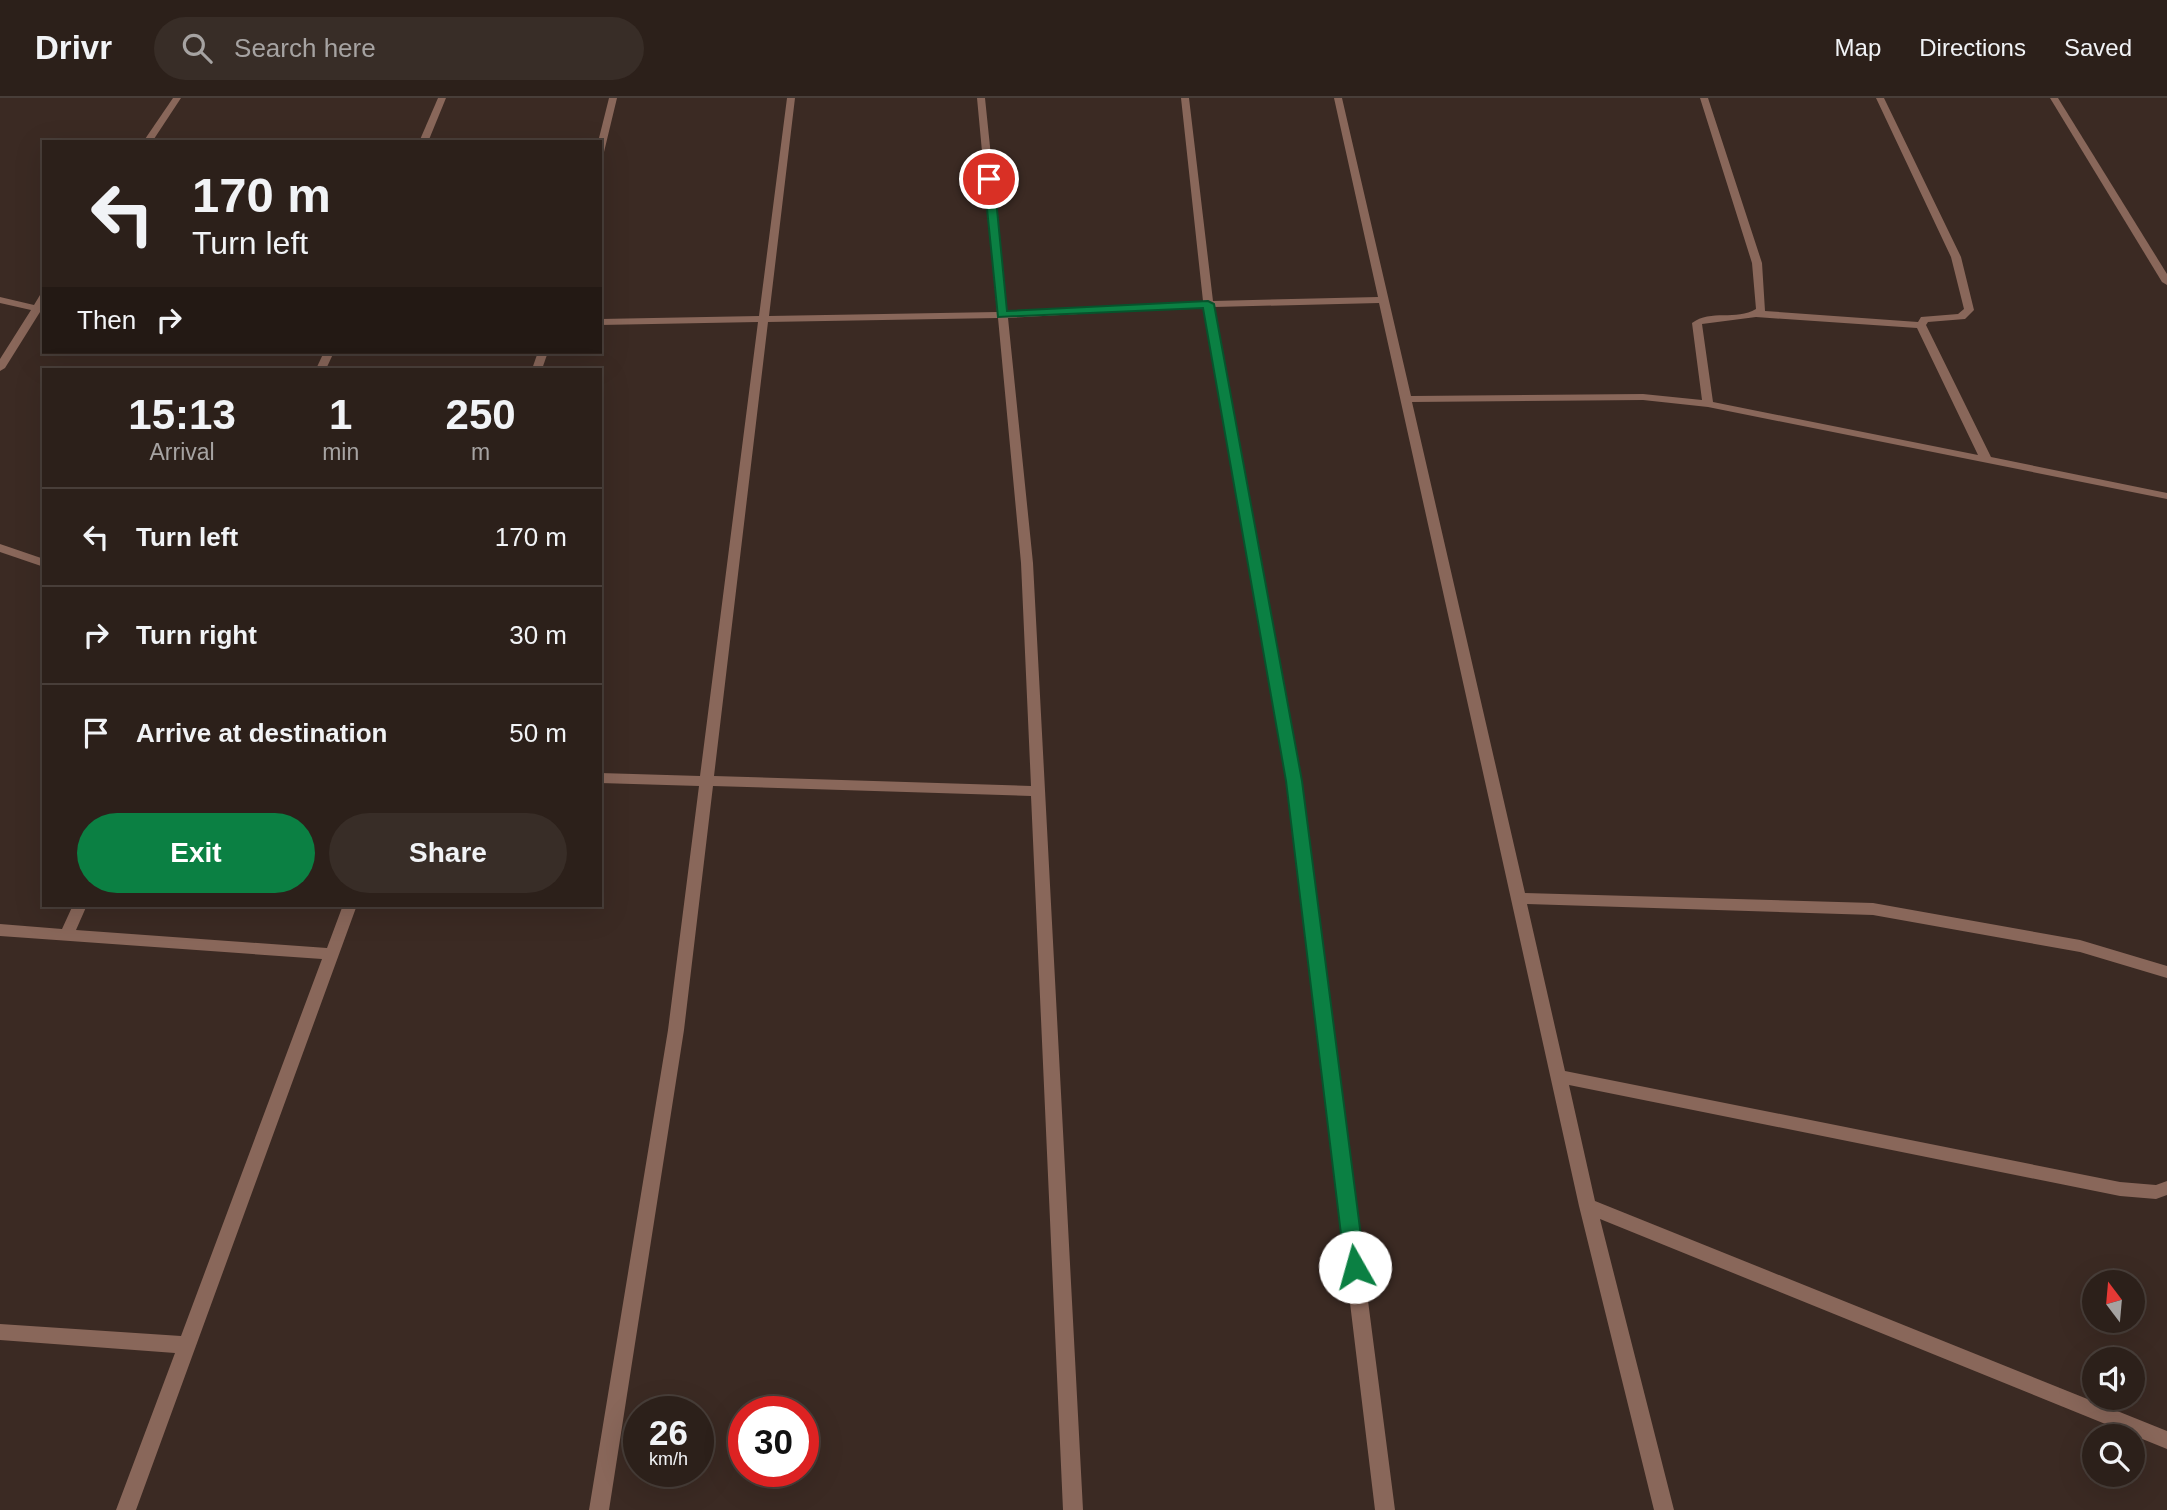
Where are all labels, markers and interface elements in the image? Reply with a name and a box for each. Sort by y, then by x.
search box [154,17,644,80]
text: Drivr [35,29,112,66]
icon: search [178,29,216,67]
text: Search here [234,33,376,63]
text: Map [1835,34,1881,61]
text: Directions [1919,34,2026,61]
text: Saved [2064,34,2132,61]
pin [959,149,1019,209]
icon: arrive [970,160,1008,198]
icon: left [77,168,168,259]
text: 170 m [192,168,331,222]
text: Turn left [192,225,308,261]
icon: right [150,301,188,339]
text: Then [77,305,136,335]
text: 15:13 [128,391,236,438]
text: 1 [329,391,352,438]
text: 250 [446,391,516,438]
text: Arrival [149,439,215,465]
text: min [322,439,359,465]
text: m [471,439,490,465]
icon: left [77,518,115,556]
text: Turn left [136,522,238,552]
text: 170 m [495,522,567,552]
icon: right [77,616,115,654]
text: Turn right [136,620,257,650]
text: 30 m [509,620,567,650]
icon: arrive [77,714,115,752]
text: Arrive at destination [136,718,387,748]
text: 50 m [509,718,567,748]
button: Exit [77,813,315,893]
button: Share [329,813,567,893]
position arrow [1318,1230,1392,1304]
north arrow [2082,1270,2146,1334]
map controls [2082,1270,2145,1487]
button: sound [2082,1347,2145,1410]
speed limit sign: 30 [728,1396,819,1487]
text: 26 [649,1413,688,1452]
button: search [2082,1424,2145,1487]
text: km/h [649,1449,688,1469]

